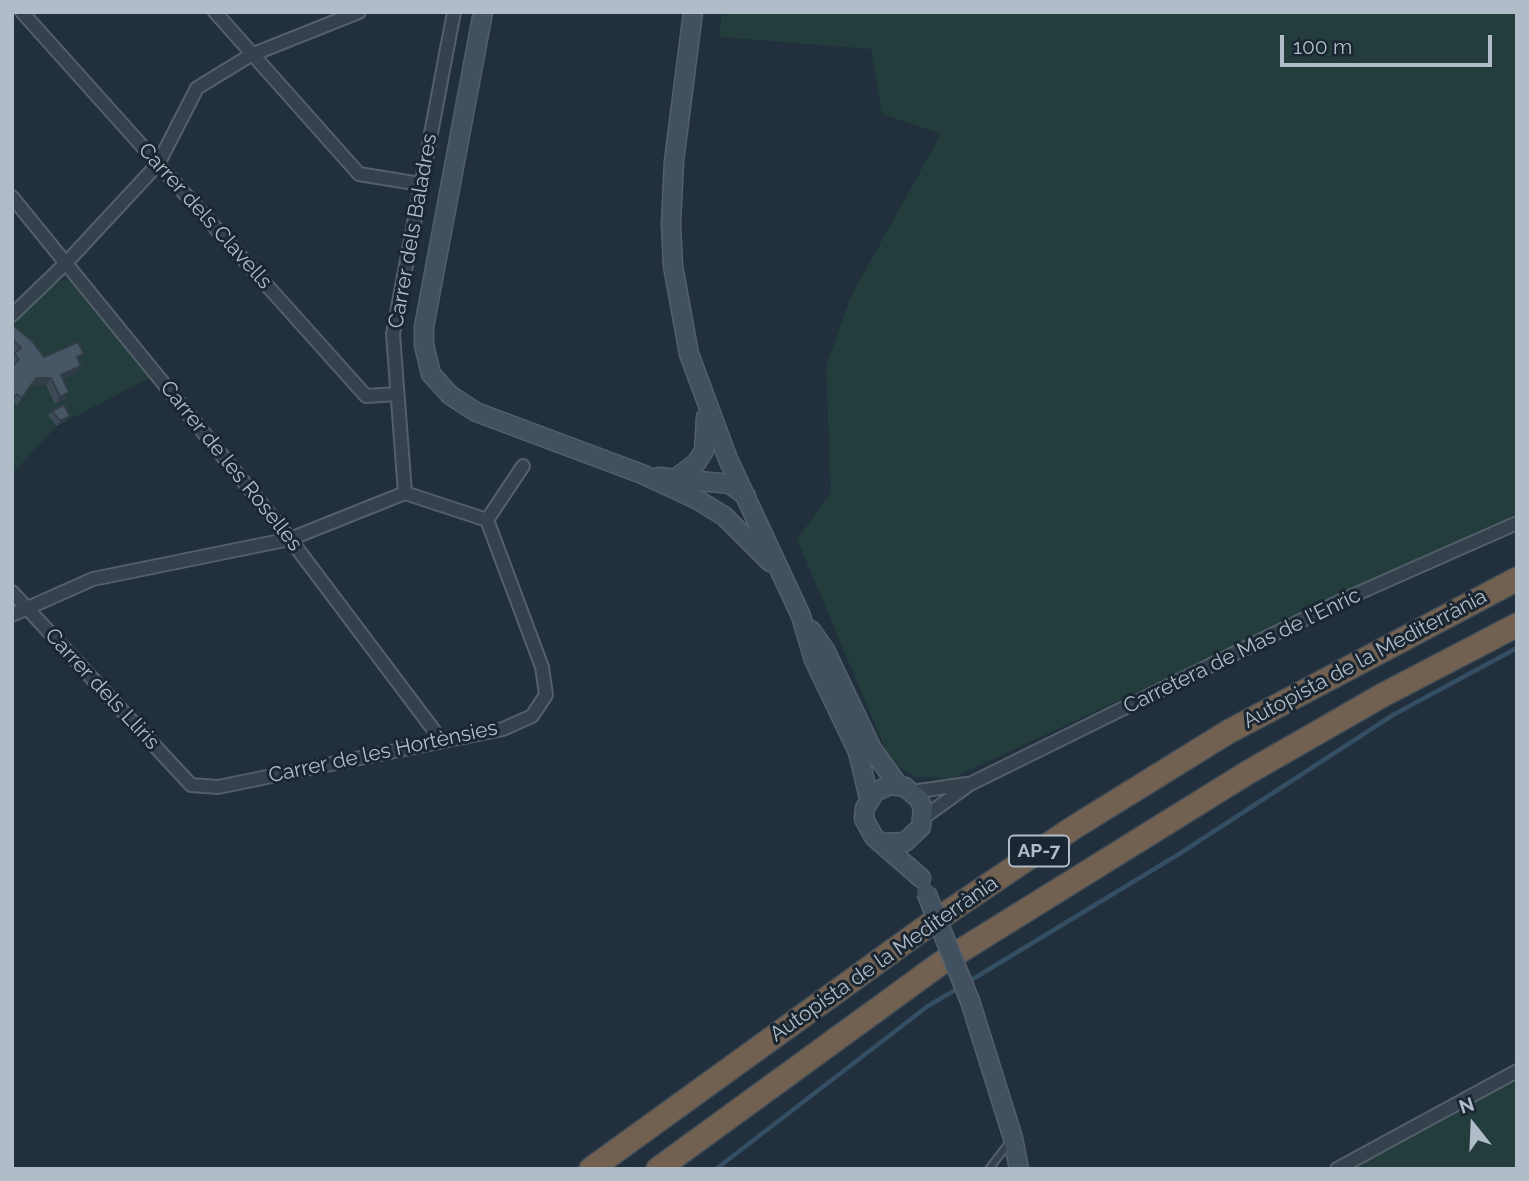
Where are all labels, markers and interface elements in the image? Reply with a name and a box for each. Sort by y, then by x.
scale bar [1284,21,1496,65]
text: 100 m [1293,34,1352,59]
street label: Carrer dels Baladres [383,132,443,330]
street label: Carrer dels Clavells [133,138,277,294]
street label: Carrer de les Roselles [155,376,307,556]
street label: Carretera de Mas de l'Enric [1119,583,1365,719]
street label: Autopista de la Mediterrània [1239,584,1491,734]
street label: Carrer dels Lliris [39,623,165,755]
street label: Carrer de les Hortènsies [266,715,500,789]
road number: AP-7 [1009,836,1069,866]
street label: Autopista de la Mediterrània [765,871,1003,1047]
north arrow [1438,1090,1508,1160]
text: N [1456,1092,1477,1118]

